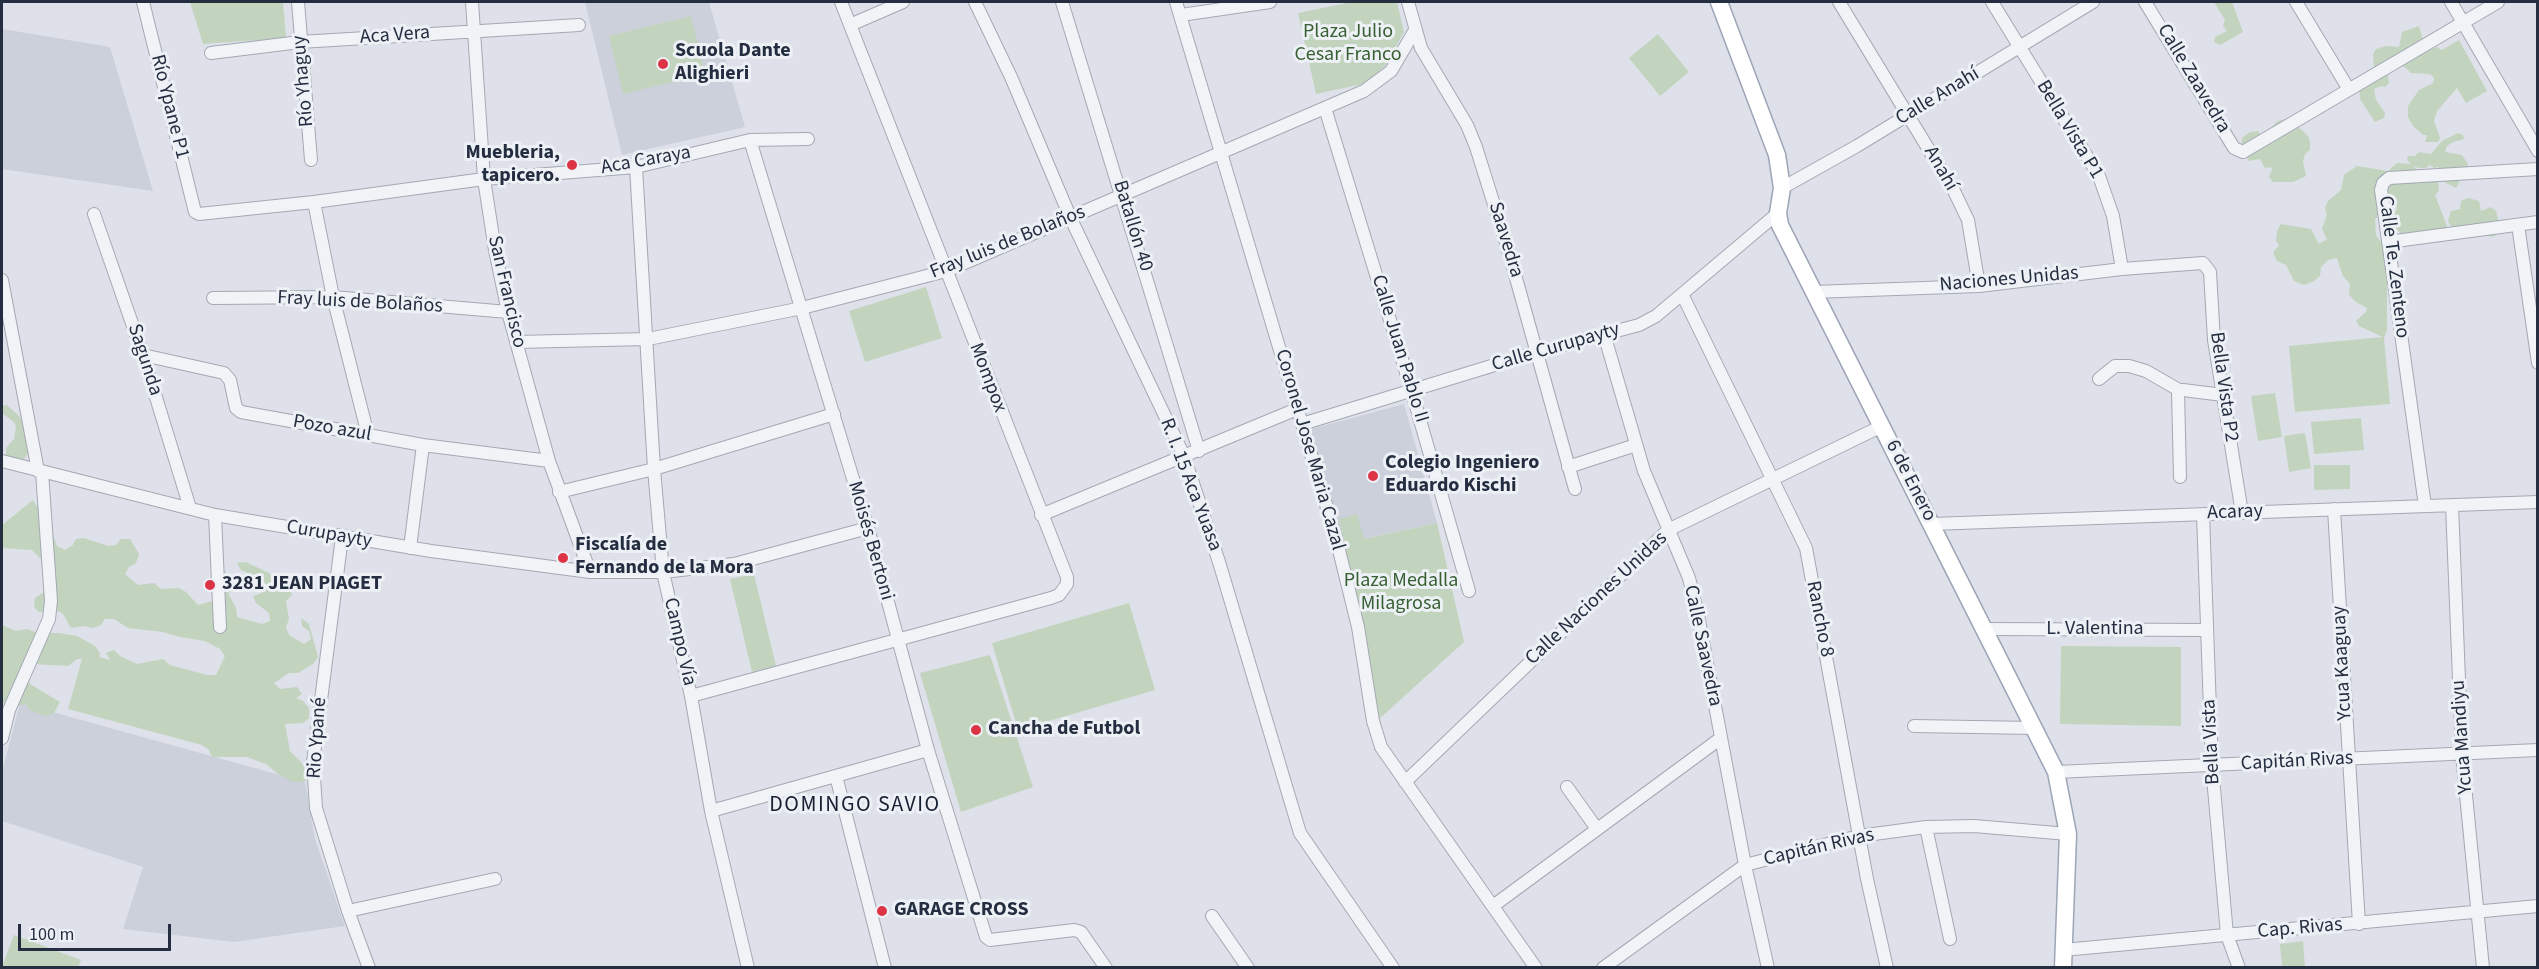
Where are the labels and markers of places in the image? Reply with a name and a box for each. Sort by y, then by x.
place label: Scuola Dante Alighieri [675,40,791,87]
marker: Scuola Dante Alighieri [656,57,670,71]
place label: Muebleria, tapicero. [465,142,560,189]
marker: Muebleria, tapicero. [565,158,579,172]
place label: Colegio Ingeniero Eduardo Kischi [1385,452,1539,499]
marker: Colegio Ingeniero Eduardo Kischi [1366,469,1380,483]
place label: Fiscalía de Fernando de la Mora [575,534,754,581]
marker: Fiscalía de Fernando de la Mora [556,551,570,565]
place label: 3281 JEAN PIAGET [222,573,382,597]
marker: 3281 JEAN PIAGET [203,578,217,592]
place label: Cancha de Futbol [988,718,1140,742]
marker: Cancha de Futbol [969,723,983,737]
place label: GARAGE CROSS [894,899,1029,923]
marker: GARAGE CROSS [875,904,889,918]

